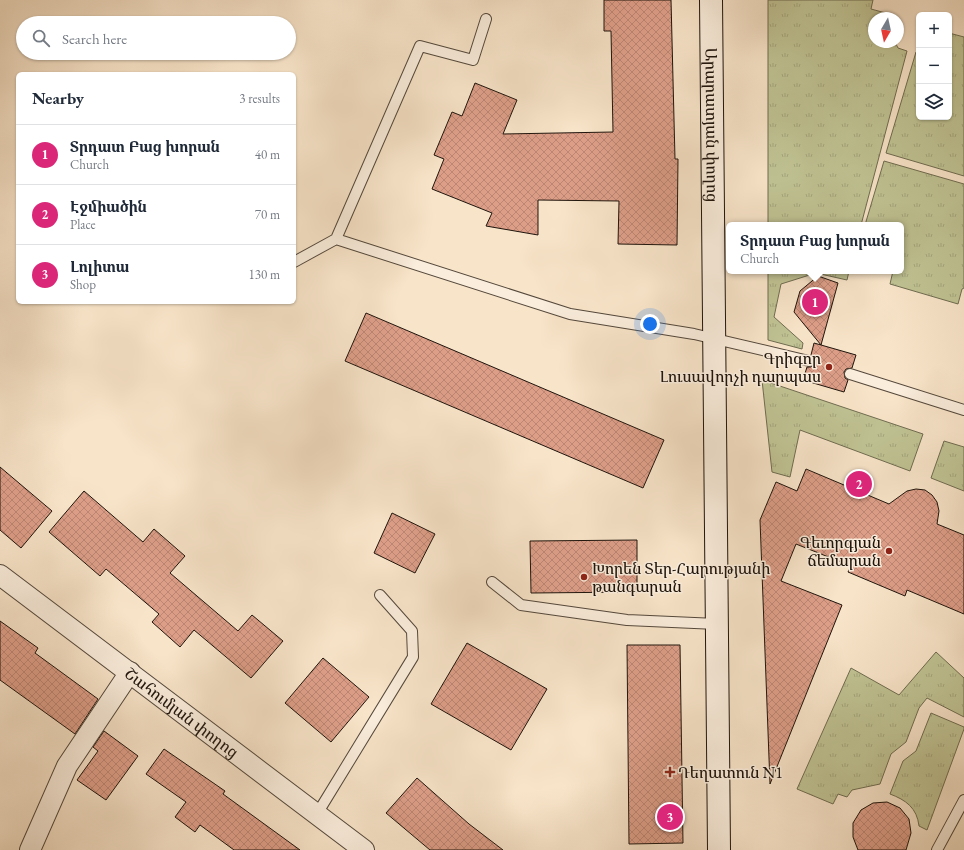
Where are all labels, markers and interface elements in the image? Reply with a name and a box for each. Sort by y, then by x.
north arrow [868,12,904,48]
map controls [916,12,952,120]
button: + [916,12,952,48]
search box [16,16,296,60]
icon: search [30,27,52,49]
text: Search here [62,29,127,48]
street label: Արարատյան փողոց [701,48,723,202]
button: − [916,48,952,84]
button: layers [916,84,952,120]
text: Nearby [32,87,84,109]
text: 3 results [239,90,280,107]
text: Տրդատ Բաց խորան [70,137,220,156]
text: 1 [42,146,48,163]
text: 40 m [255,146,280,163]
text: Church [70,156,109,173]
text: Էջմիածին [70,197,147,216]
text: 2 [42,206,48,223]
text: 70 m [255,206,280,223]
text: Place [70,216,96,233]
popup [726,222,904,274]
text: Տրդատ Բաց խորան [740,231,890,250]
text: Church [740,250,779,267]
text: Լոլիտա [70,257,129,276]
text: 3 [42,266,48,283]
text: 130 m [249,266,280,283]
text: Shop [70,276,96,293]
pin: 1 [802,287,828,317]
your location [640,314,660,334]
place label: Գրիգոր Լուսավորչի դարպաս [660,348,821,387]
marker: Գրիգոր Լուսավորչի դարպաս [824,362,834,372]
pin: 2 [846,469,872,499]
place label: Գեւորգյան ճեմարան [800,532,881,571]
marker: Գեւորգյան ճեմարան [884,546,894,556]
place label: Խորեն Տեր-Հարությանի թանգարան [592,558,770,597]
marker: Խորեն Տեր-Հարությանի թանգարան [579,572,589,582]
street label: Շահումյան փողոց [121,663,243,762]
place label: Դեղատուն N1 [678,762,783,783]
marker: Դեղատուն N1 [665,767,675,777]
pin: 3 [657,802,683,832]

